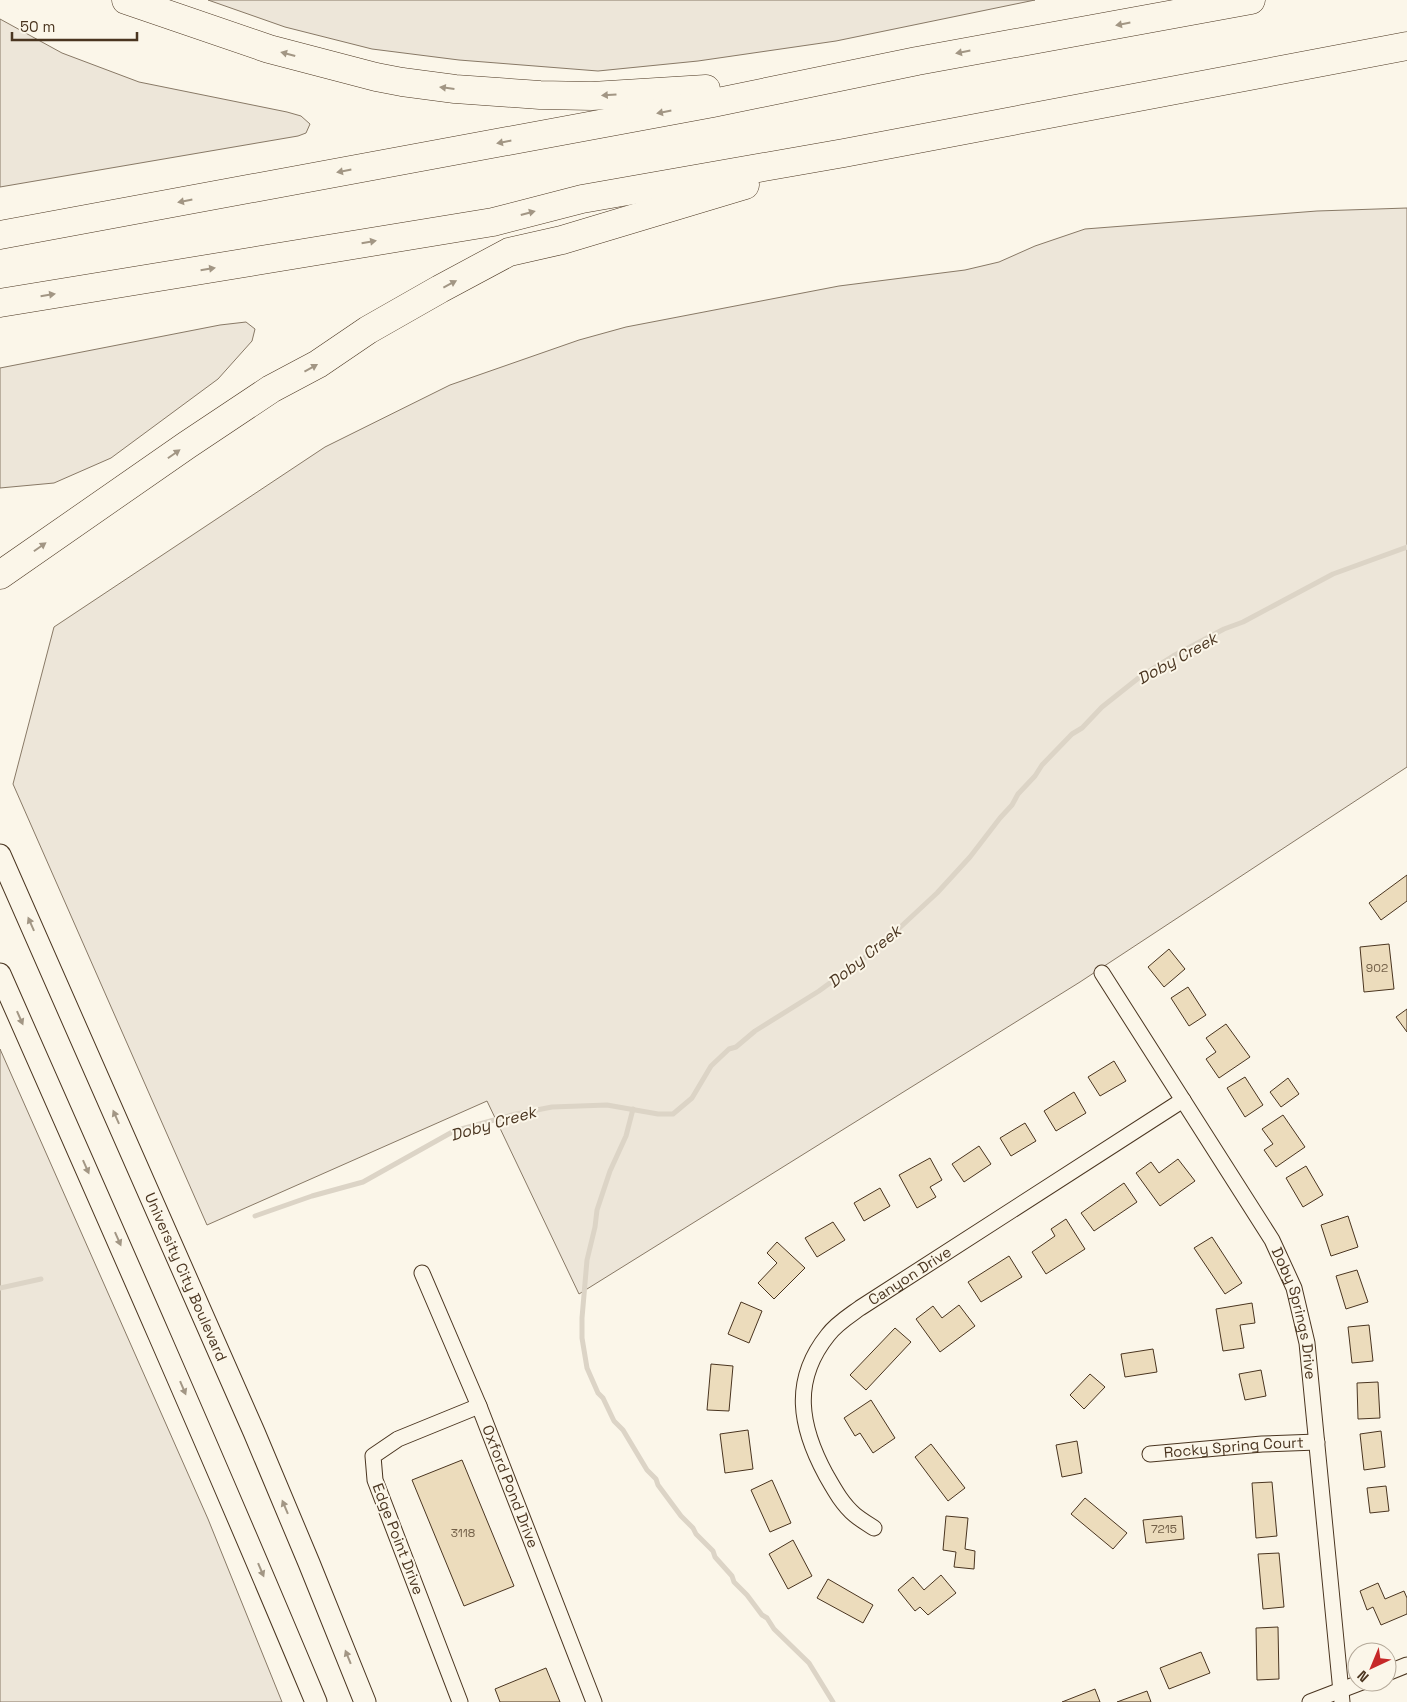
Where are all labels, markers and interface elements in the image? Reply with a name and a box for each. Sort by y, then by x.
scale bar [12,10,138,42]
text: 50 m [20,17,55,36]
one-way arrow [1114,21,1130,29]
one-way arrow [954,49,970,57]
one-way arrow [281,50,296,58]
one-way arrow [438,84,454,92]
one-way arrow [601,92,617,100]
one-way arrow [656,108,671,116]
one-way arrow [496,138,512,146]
one-way arrow [336,168,352,176]
one-way arrow [176,198,192,206]
one-way arrow [521,208,536,216]
one-way arrow [361,237,377,245]
one-way arrow [201,265,217,273]
one-way arrow [443,280,457,288]
one-way arrow [40,290,56,298]
one-way arrow [304,364,318,372]
one-way arrow [167,449,181,459]
one-way arrow [33,542,47,552]
water label: Doby Creek [1134,627,1223,689]
one-way arrow [26,917,34,931]
water label: Doby Creek [823,919,907,992]
house number: 902 [1366,960,1388,976]
one-way arrow [16,1011,24,1025]
water label: Doby Creek [448,1101,541,1146]
one-way arrow [111,1110,119,1124]
one-way arrow [82,1160,90,1174]
street label: University City Boulevard [141,1190,232,1364]
one-way arrow [114,1232,122,1246]
street label: Canyon Drive [865,1242,955,1309]
street label: Doby Springs Drive [1268,1244,1321,1380]
one-way arrow [179,1381,187,1395]
street label: Oxford Pond Drive [478,1422,543,1550]
street label: Rocky Spring Court [1163,1432,1304,1462]
street label: Edge Point Drive [368,1480,428,1597]
one-way arrow [281,1499,289,1514]
house number: 7215 [1151,1521,1177,1537]
house number: 3118 [451,1525,475,1541]
one-way arrow [257,1563,265,1577]
north arrow [1347,1642,1397,1692]
one-way arrow [343,1649,351,1664]
text: N [1353,1667,1373,1686]

